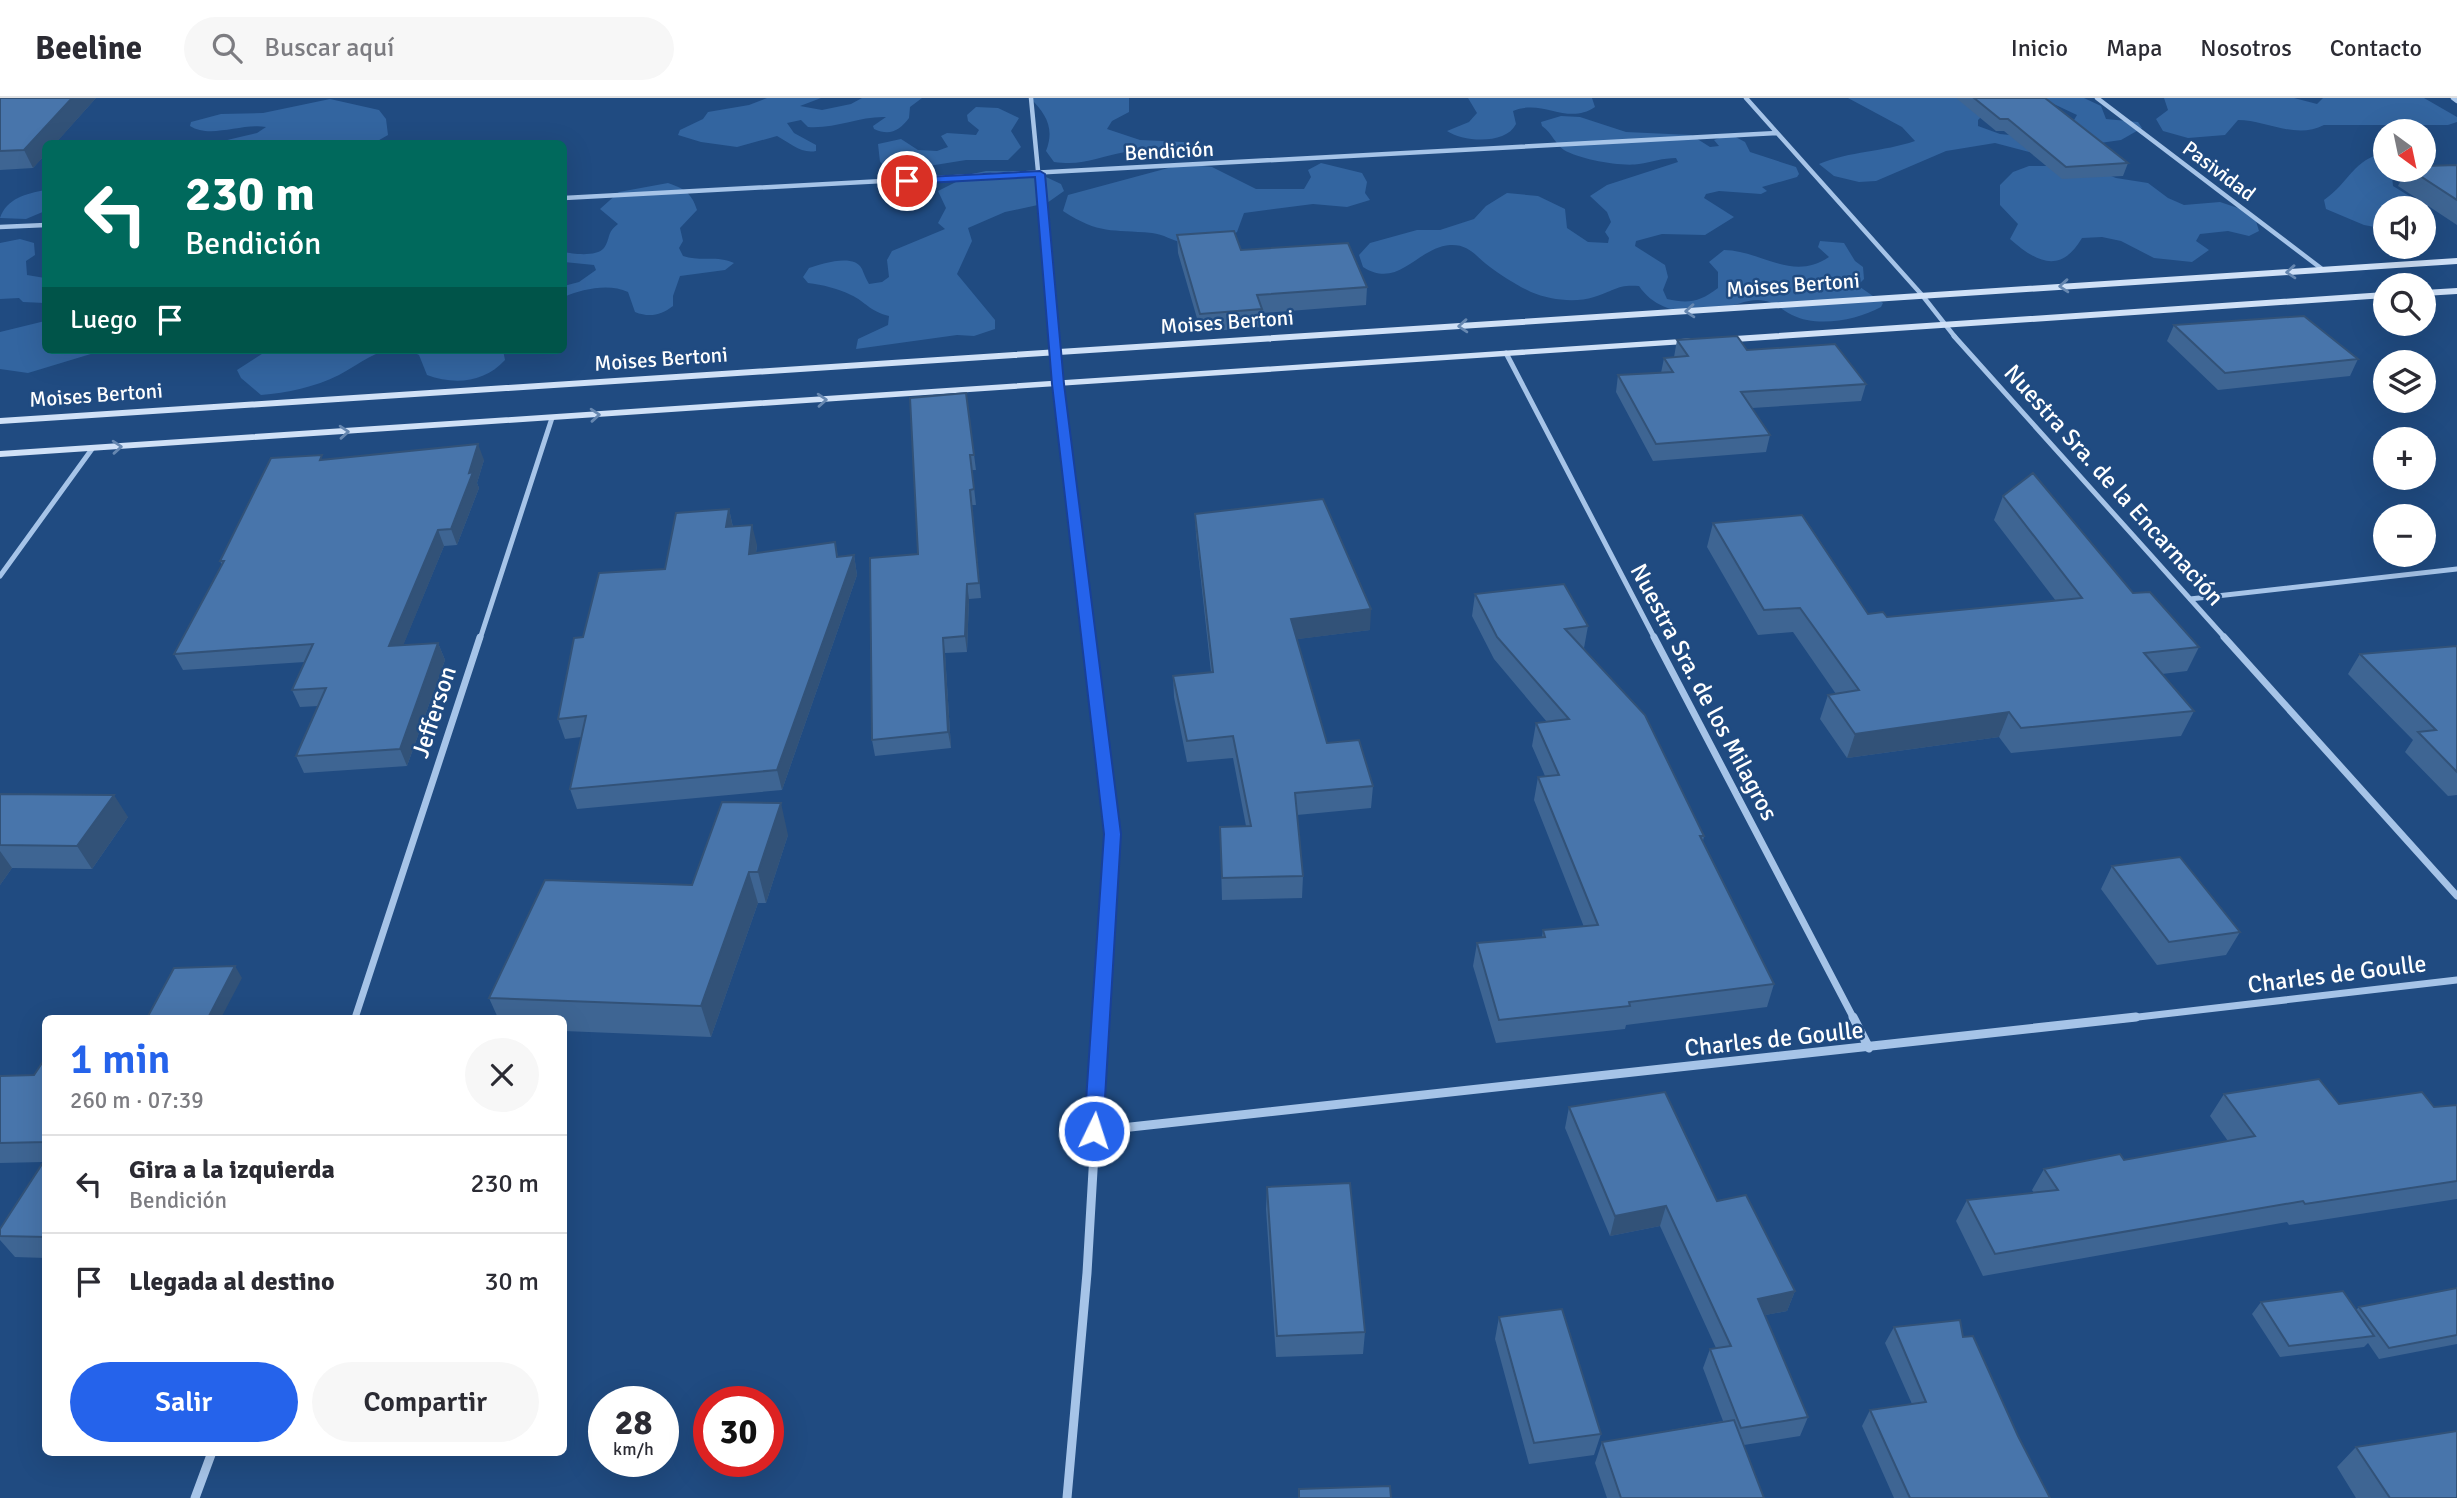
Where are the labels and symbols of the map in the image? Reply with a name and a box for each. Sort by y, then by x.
north arrow [2373,119,2436,182]
street label: Pasividad [2177,135,2261,207]
street label: Bendición [1124,136,1214,166]
pin [877,151,937,211]
one-way arrow [2285,264,2296,279]
street label: Moises Bertoni [1725,267,1861,303]
one-way arrow [2058,278,2069,293]
one-way arrow [1685,303,1696,318]
street label: Moises Bertoni [1159,304,1295,340]
one-way arrow [1458,318,1469,333]
street label: Moises Bertoni [593,341,729,377]
street label: Nuestra Sra. de la Encarnación [1998,358,2230,612]
street label: Moises Bertoni [28,377,164,413]
one-way arrow [817,393,828,408]
one-way arrow [590,408,601,423]
one-way arrow [339,425,350,440]
one-way arrow [112,440,123,455]
street label: Nuestra Sra. de los Milagros [1624,559,1784,825]
street label: Jefferson [405,662,463,762]
street label: Charles de Goulle [2246,948,2428,1000]
street label: Charles de Goulle [1683,1015,1865,1063]
position arrow [1057,1094,1131,1168]
speed limit sign: 30 [693,1386,784,1477]

